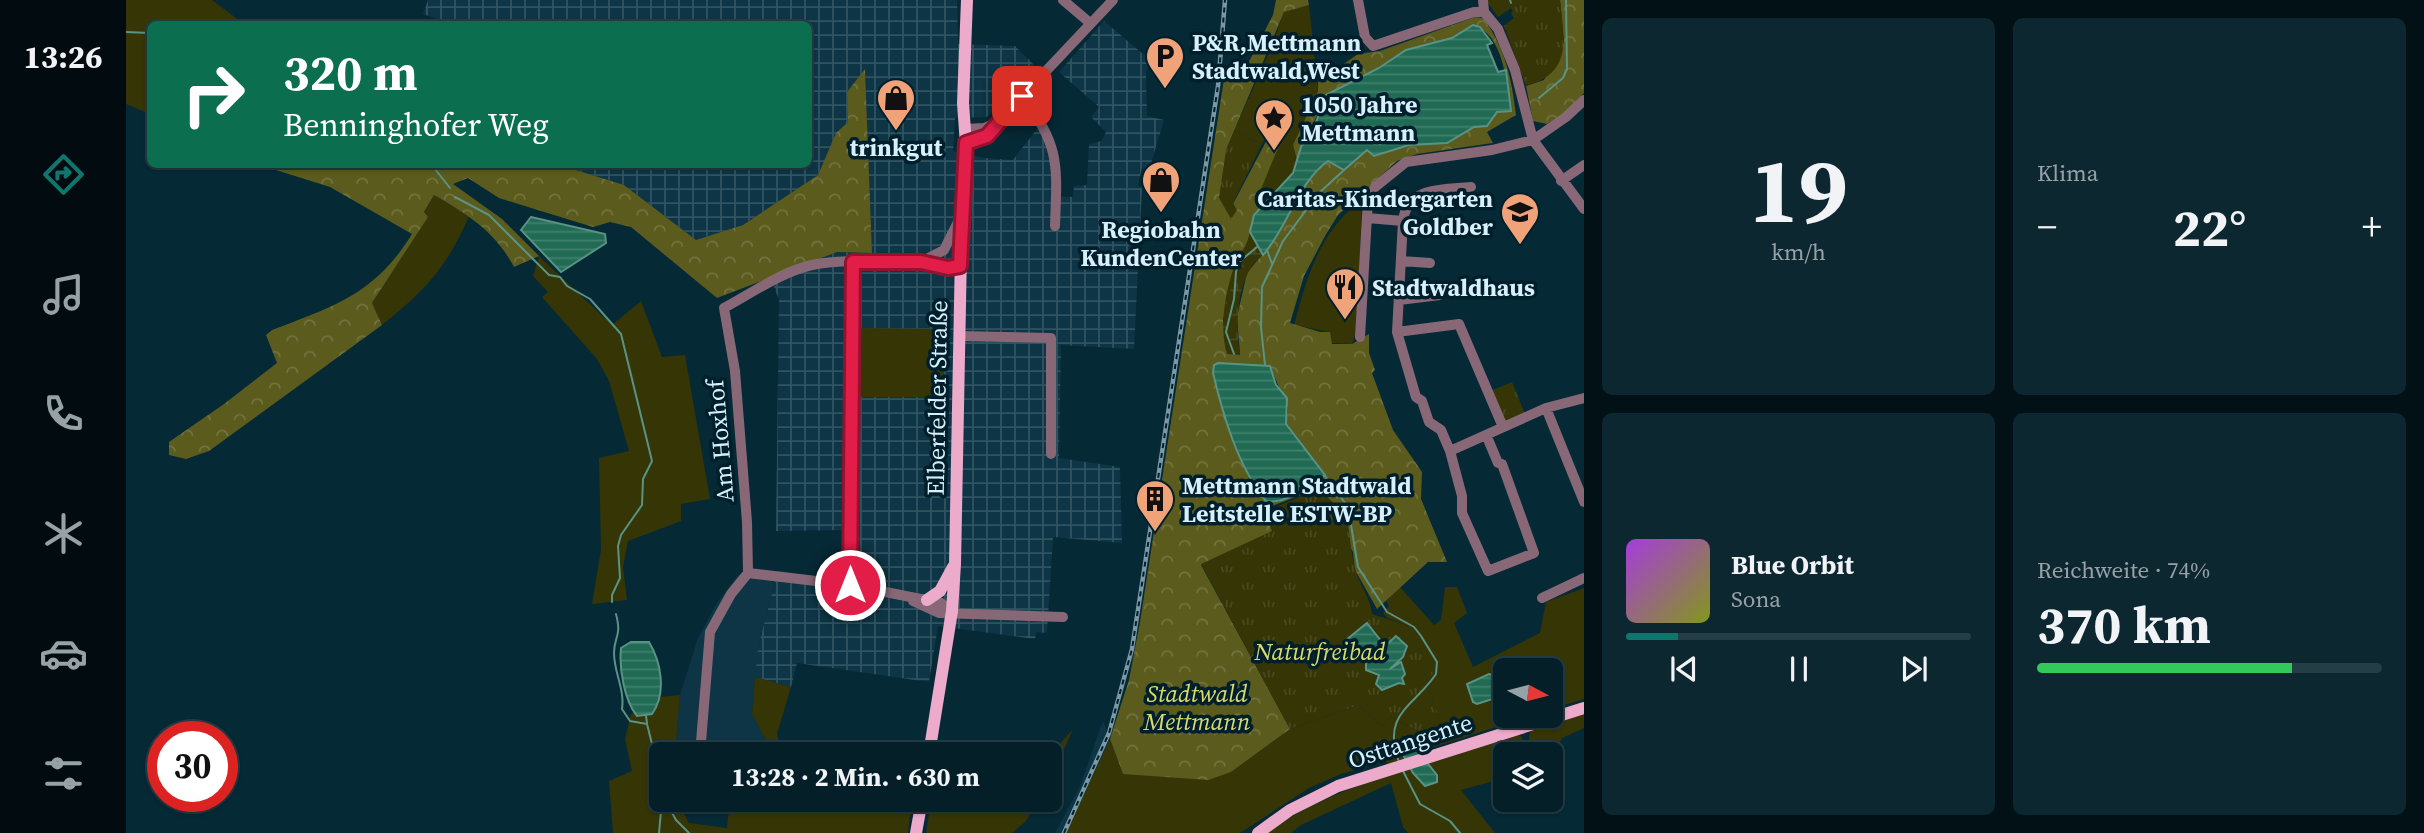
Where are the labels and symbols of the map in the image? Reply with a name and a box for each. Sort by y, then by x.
place label: P&R,Mettmann Stadtwald,West [1192,26,1361,87]
parking icon: P&R,Mettmann Stadtwald,West [1144,35,1186,90]
pin [992,66,1052,126]
shop icon: trinkgut [875,77,917,132]
place label: 1050 Jahre Mettmann [1301,88,1417,149]
place icon: 1050 Jahre Mettmann [1253,97,1295,152]
place label: trinkgut [850,131,943,164]
shop icon: Regiobahn KundenCenter [1140,159,1182,214]
place label: Caritas-Kindergarten Goldber [1257,182,1494,243]
school or university icon: Caritas-Kindergarten Goldber [1499,191,1541,246]
place label: Regiobahn KundenCenter [1081,213,1242,274]
restaurant icon: Stadtwaldhaus [1324,266,1366,321]
place label: Stadtwaldhaus [1372,271,1535,304]
street label: Elberfelder Straße [919,300,955,496]
street label: Am Hoxhof [698,376,742,504]
place label: Mettmann Stadtwald Leitstelle ESTW-BP [1182,469,1412,530]
building icon: Mettmann Stadtwald Leitstelle ESTW-BP [1134,478,1176,533]
position arrow [813,548,887,622]
park label: Naturfreibad [1253,635,1386,668]
north arrow [1493,658,1563,728]
park label: Stadtwald Mettmann [1143,677,1251,738]
street label: Osttangente [1344,705,1476,777]
speed limit sign: 30 [147,721,238,812]

